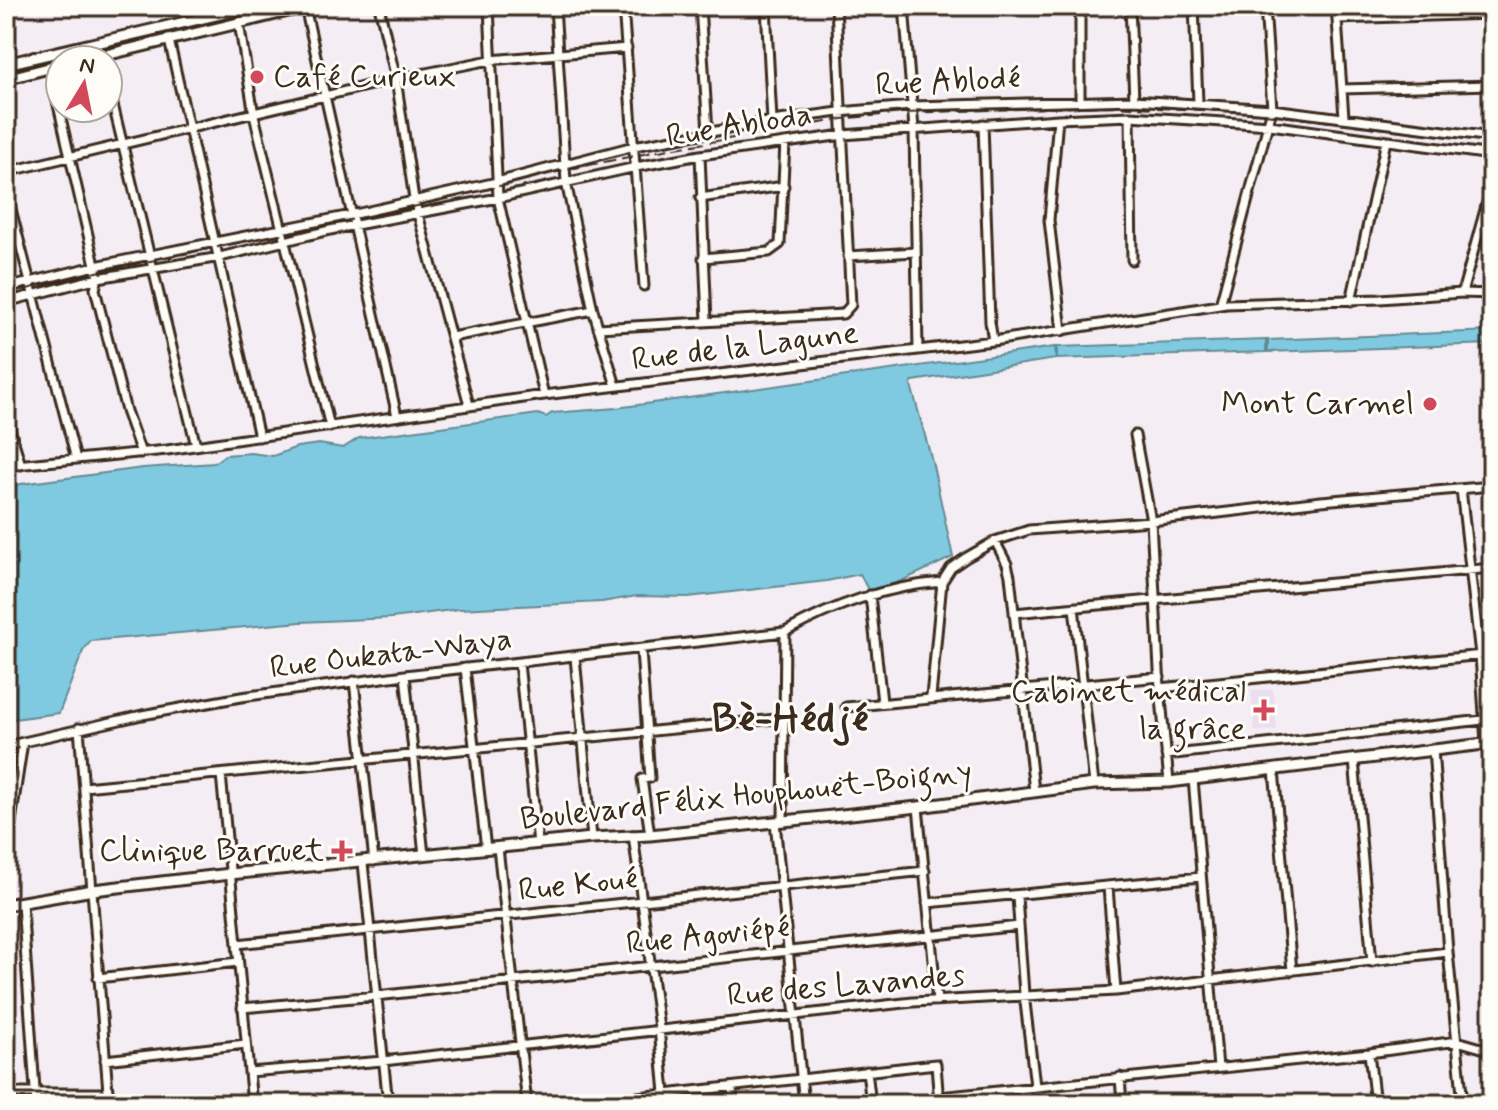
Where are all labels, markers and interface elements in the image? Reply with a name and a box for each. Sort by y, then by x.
north arrow [44,44,124,124]
text: N [77,51,97,81]
place label: Café Curieux [273,56,456,98]
street label: Rue Ablodé [874,57,1022,107]
marker: Café Curieux [248,68,266,86]
street label: Rue Abloda [663,94,815,158]
street label: Rue de la Lagune [629,312,861,382]
place label: Mont Carmel [1221,383,1414,425]
marker: Mont Carmel [1421,395,1439,413]
street label: Rue Oukata-Waya [268,618,514,690]
place label: Cabinet médical la grâce [1011,671,1246,753]
district label: Bè-Hédjé [712,694,869,746]
marker: Cabinet médical la grâce [1253,699,1275,721]
street label: Boulevard Félix Houphouët-Boigny [518,751,974,844]
place label: Clinique Barruet [99,830,324,872]
marker: Clinique Barruet [331,840,353,862]
street label: Rue Koué [516,858,640,912]
street label: Rue Agoviépé [624,907,792,965]
street label: Rue des Lavandes [725,955,967,1017]

